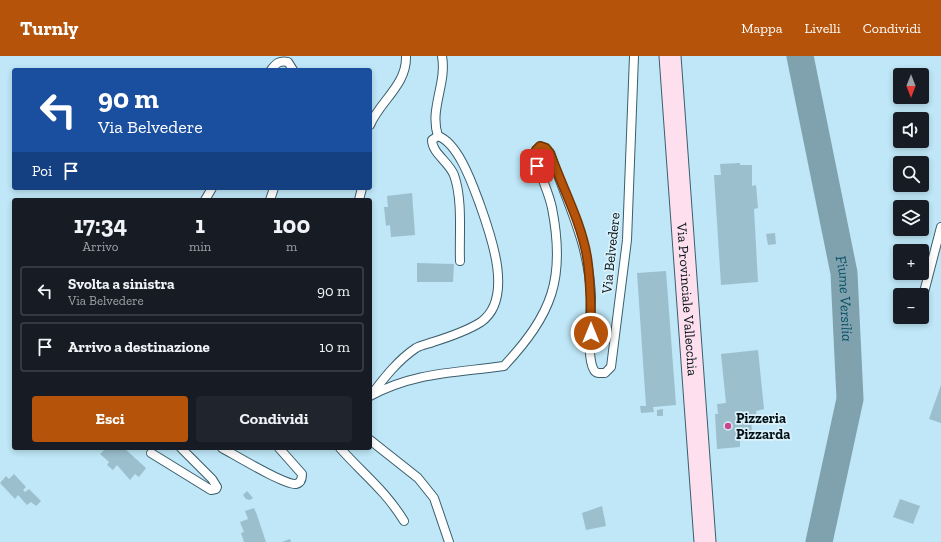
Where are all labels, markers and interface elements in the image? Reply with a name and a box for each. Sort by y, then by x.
text: Turnly [20,17,78,40]
text: Mappa [741,20,782,37]
text: Livelli [804,20,841,37]
text: Condividi [863,20,921,37]
north arrow [893,68,929,104]
map controls [893,68,929,324]
text: 90 m [98,82,159,115]
icon: left [32,84,84,136]
button: sound [893,112,929,148]
text: Via Belvedere [98,116,203,138]
pin [520,149,554,183]
icon: arrive [526,155,548,177]
button: search [893,156,929,192]
icon: arrive [60,160,82,182]
text: Poi [32,162,52,180]
button: layers [893,200,929,236]
text: 17:34 [74,210,127,239]
text: 1 [195,210,205,239]
text: 100 [273,210,310,239]
street label: Via Belvedere [598,211,624,295]
street label: Via Provinciale Vallecchia [673,221,702,377]
text: Arrivo [83,239,118,254]
text: min [189,239,211,254]
text: m [286,239,297,254]
button: + [893,244,929,280]
water label: Fiume Versilia [832,254,856,342]
text: Svolta a sinistra [68,275,175,293]
icon: left [34,280,56,302]
text: 90 m [317,282,350,300]
button: − [893,288,929,324]
text: Via Belvedere [68,293,144,308]
position arrow [570,312,612,354]
icon: arrive [34,336,56,358]
text: Arrivo a destinazione [68,338,210,356]
text: 10 m [319,338,350,356]
button: Esci [32,396,188,442]
button: Condividi [196,396,352,442]
place label: Pizzeria Pizzarda [736,410,790,443]
marker: Pizzeria Pizzarda [723,421,733,431]

